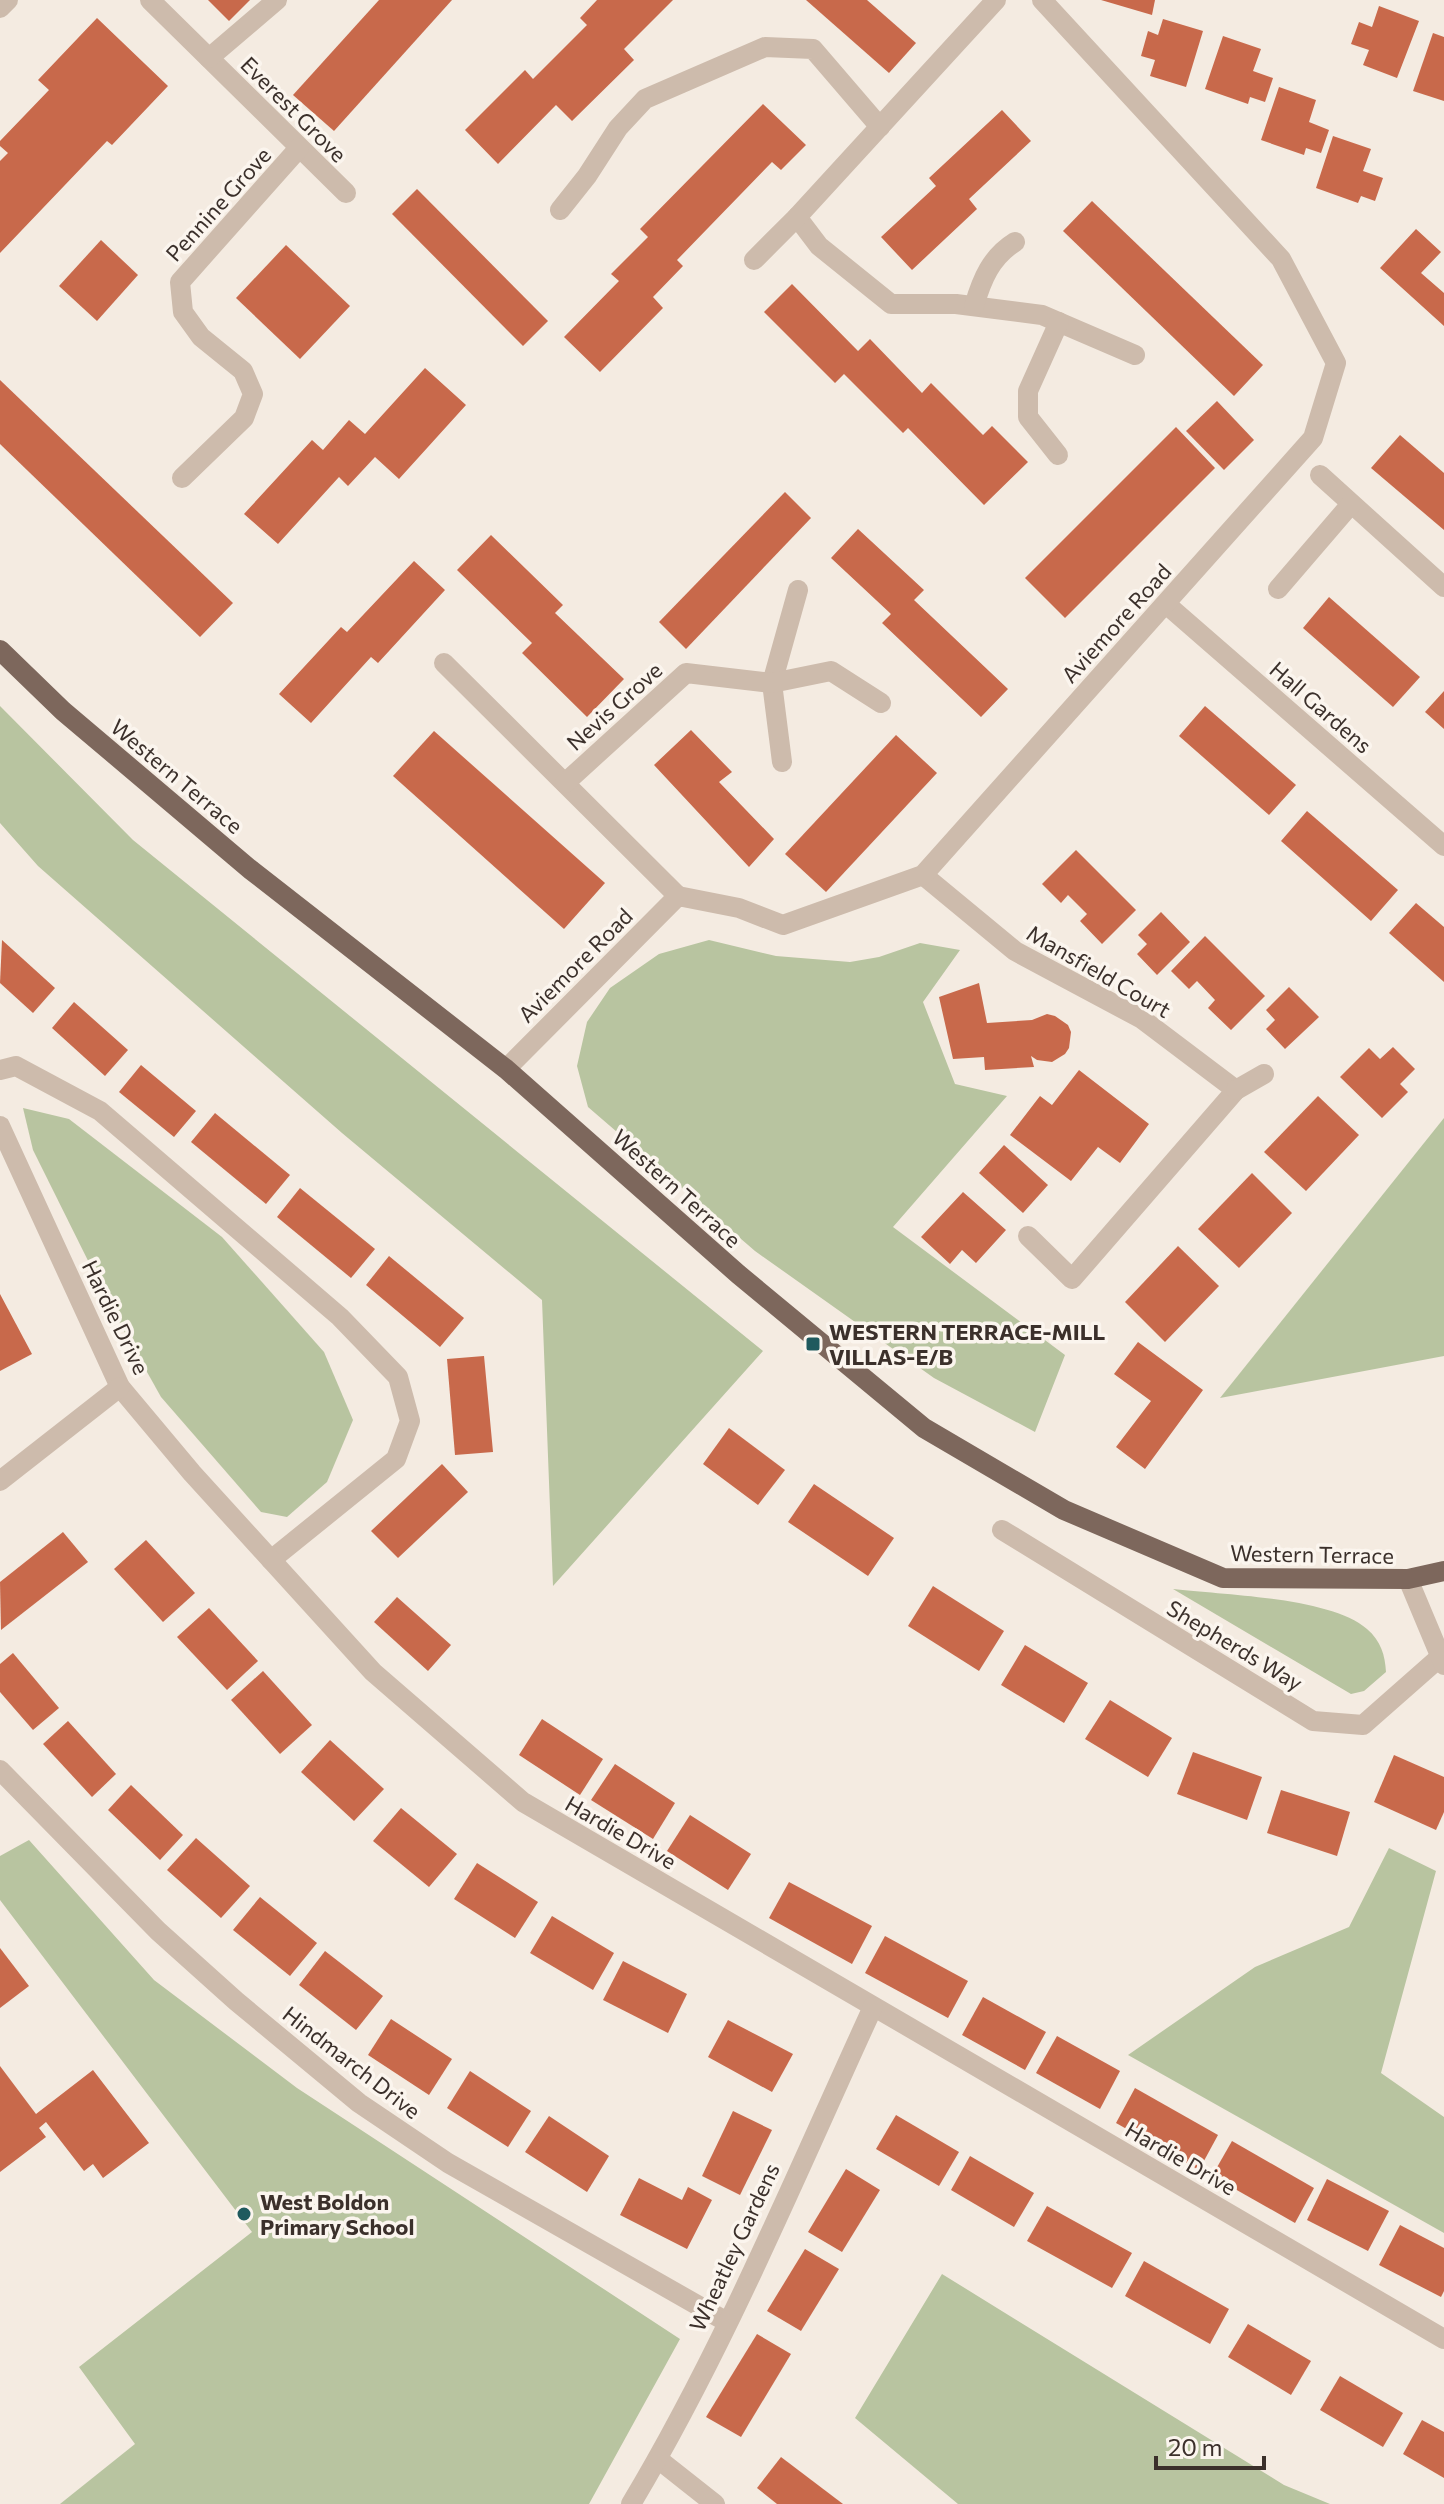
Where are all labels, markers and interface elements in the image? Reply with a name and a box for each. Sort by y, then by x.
street label: Everest Grove [236,51,352,167]
street label: Pennine Grove [160,141,276,267]
street label: Aviemore Road [1056,558,1176,688]
street label: Hall Gardens [1264,655,1378,759]
street label: Nevis Grove [561,656,667,756]
street label: Western Terrace [106,713,248,839]
street label: Aviemore Road [512,902,638,1028]
street label: Mansfield Court [1022,919,1176,1023]
street label: Western Terrace [607,1123,747,1253]
street label: Hardie Drive [77,1255,155,1379]
place label: WESTERN TERRACE-MILL VILLAS-E/B [829,1318,1105,1370]
marker: WESTERN TERRACE-MILL VILLAS-E/B [804,1335,822,1353]
street label: Western Terrace [1230,1539,1394,1569]
street label: Shepherds Way [1162,1594,1308,1696]
street label: Hardie Drive [561,1789,681,1875]
street label: Hindmarch Drive [278,2000,426,2124]
street label: Hardie Drive [1121,2115,1241,2201]
street label: Wheatley Gardens [683,2159,785,2335]
place label: West Boldon Primary School [260,2188,415,2240]
marker: West Boldon Primary School [235,2205,253,2223]
scale bar [1156,2420,1264,2470]
text: 20 m [1168,2432,1222,2461]

